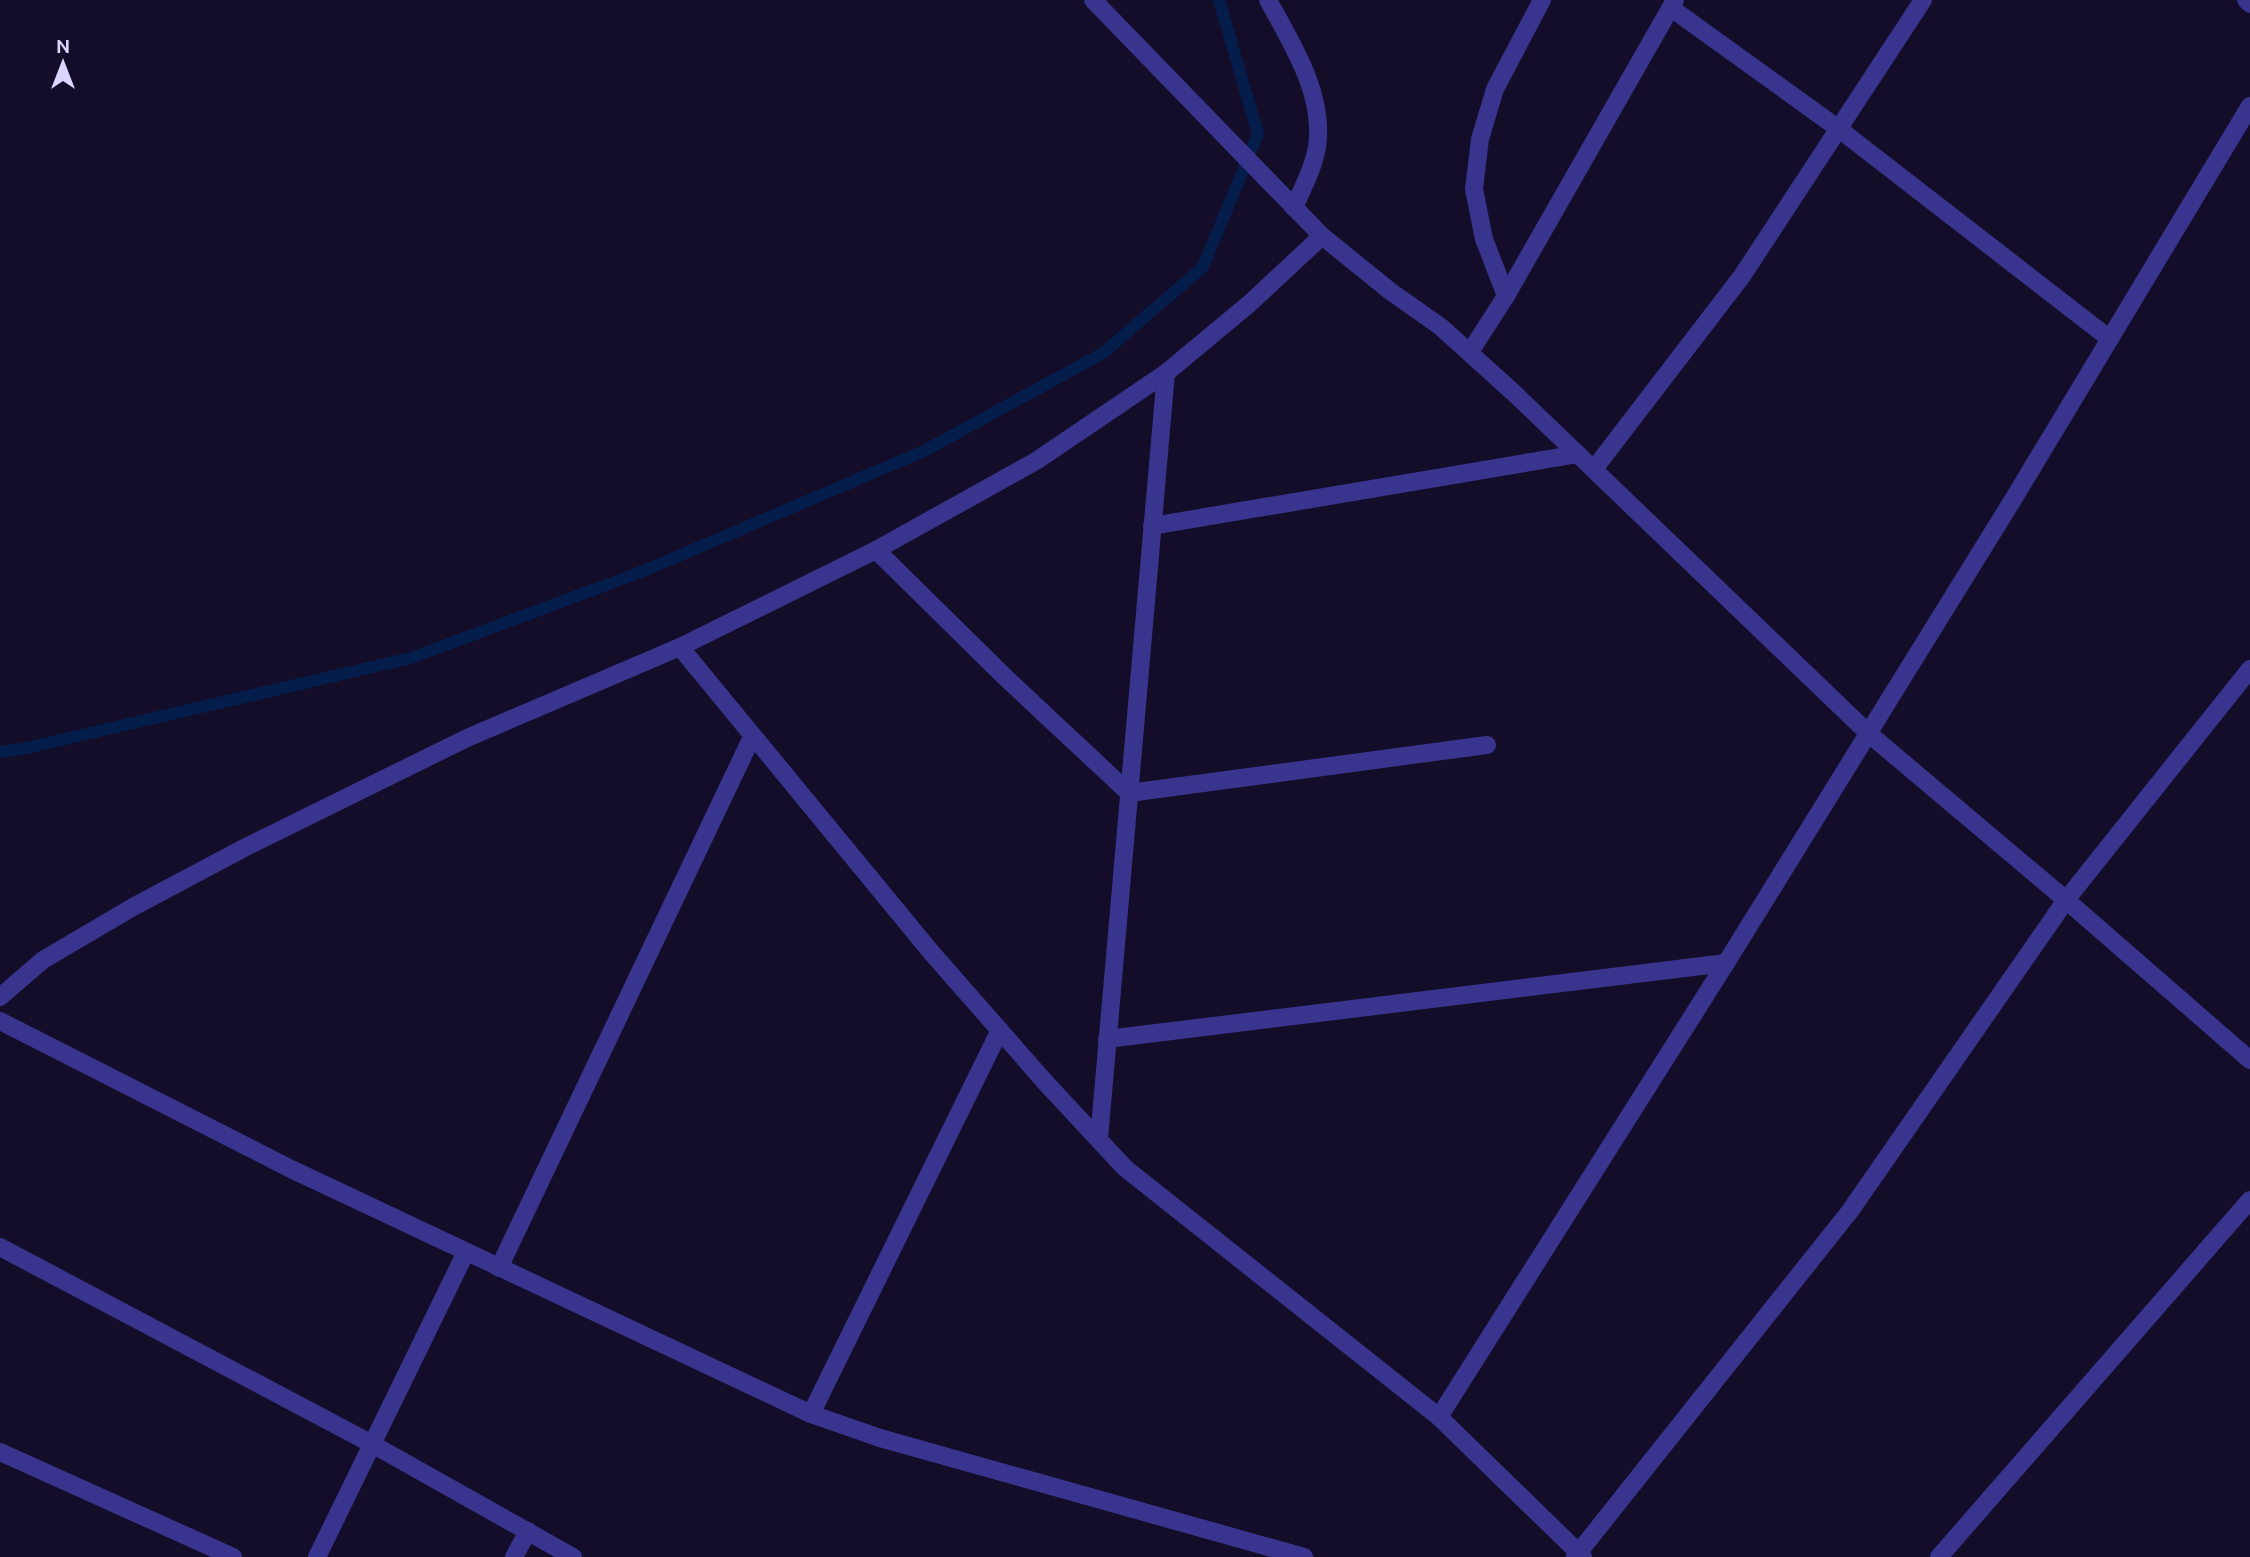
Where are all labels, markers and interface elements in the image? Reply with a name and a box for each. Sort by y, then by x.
north arrow [28,28,98,98]
text: N [56,35,70,57]

